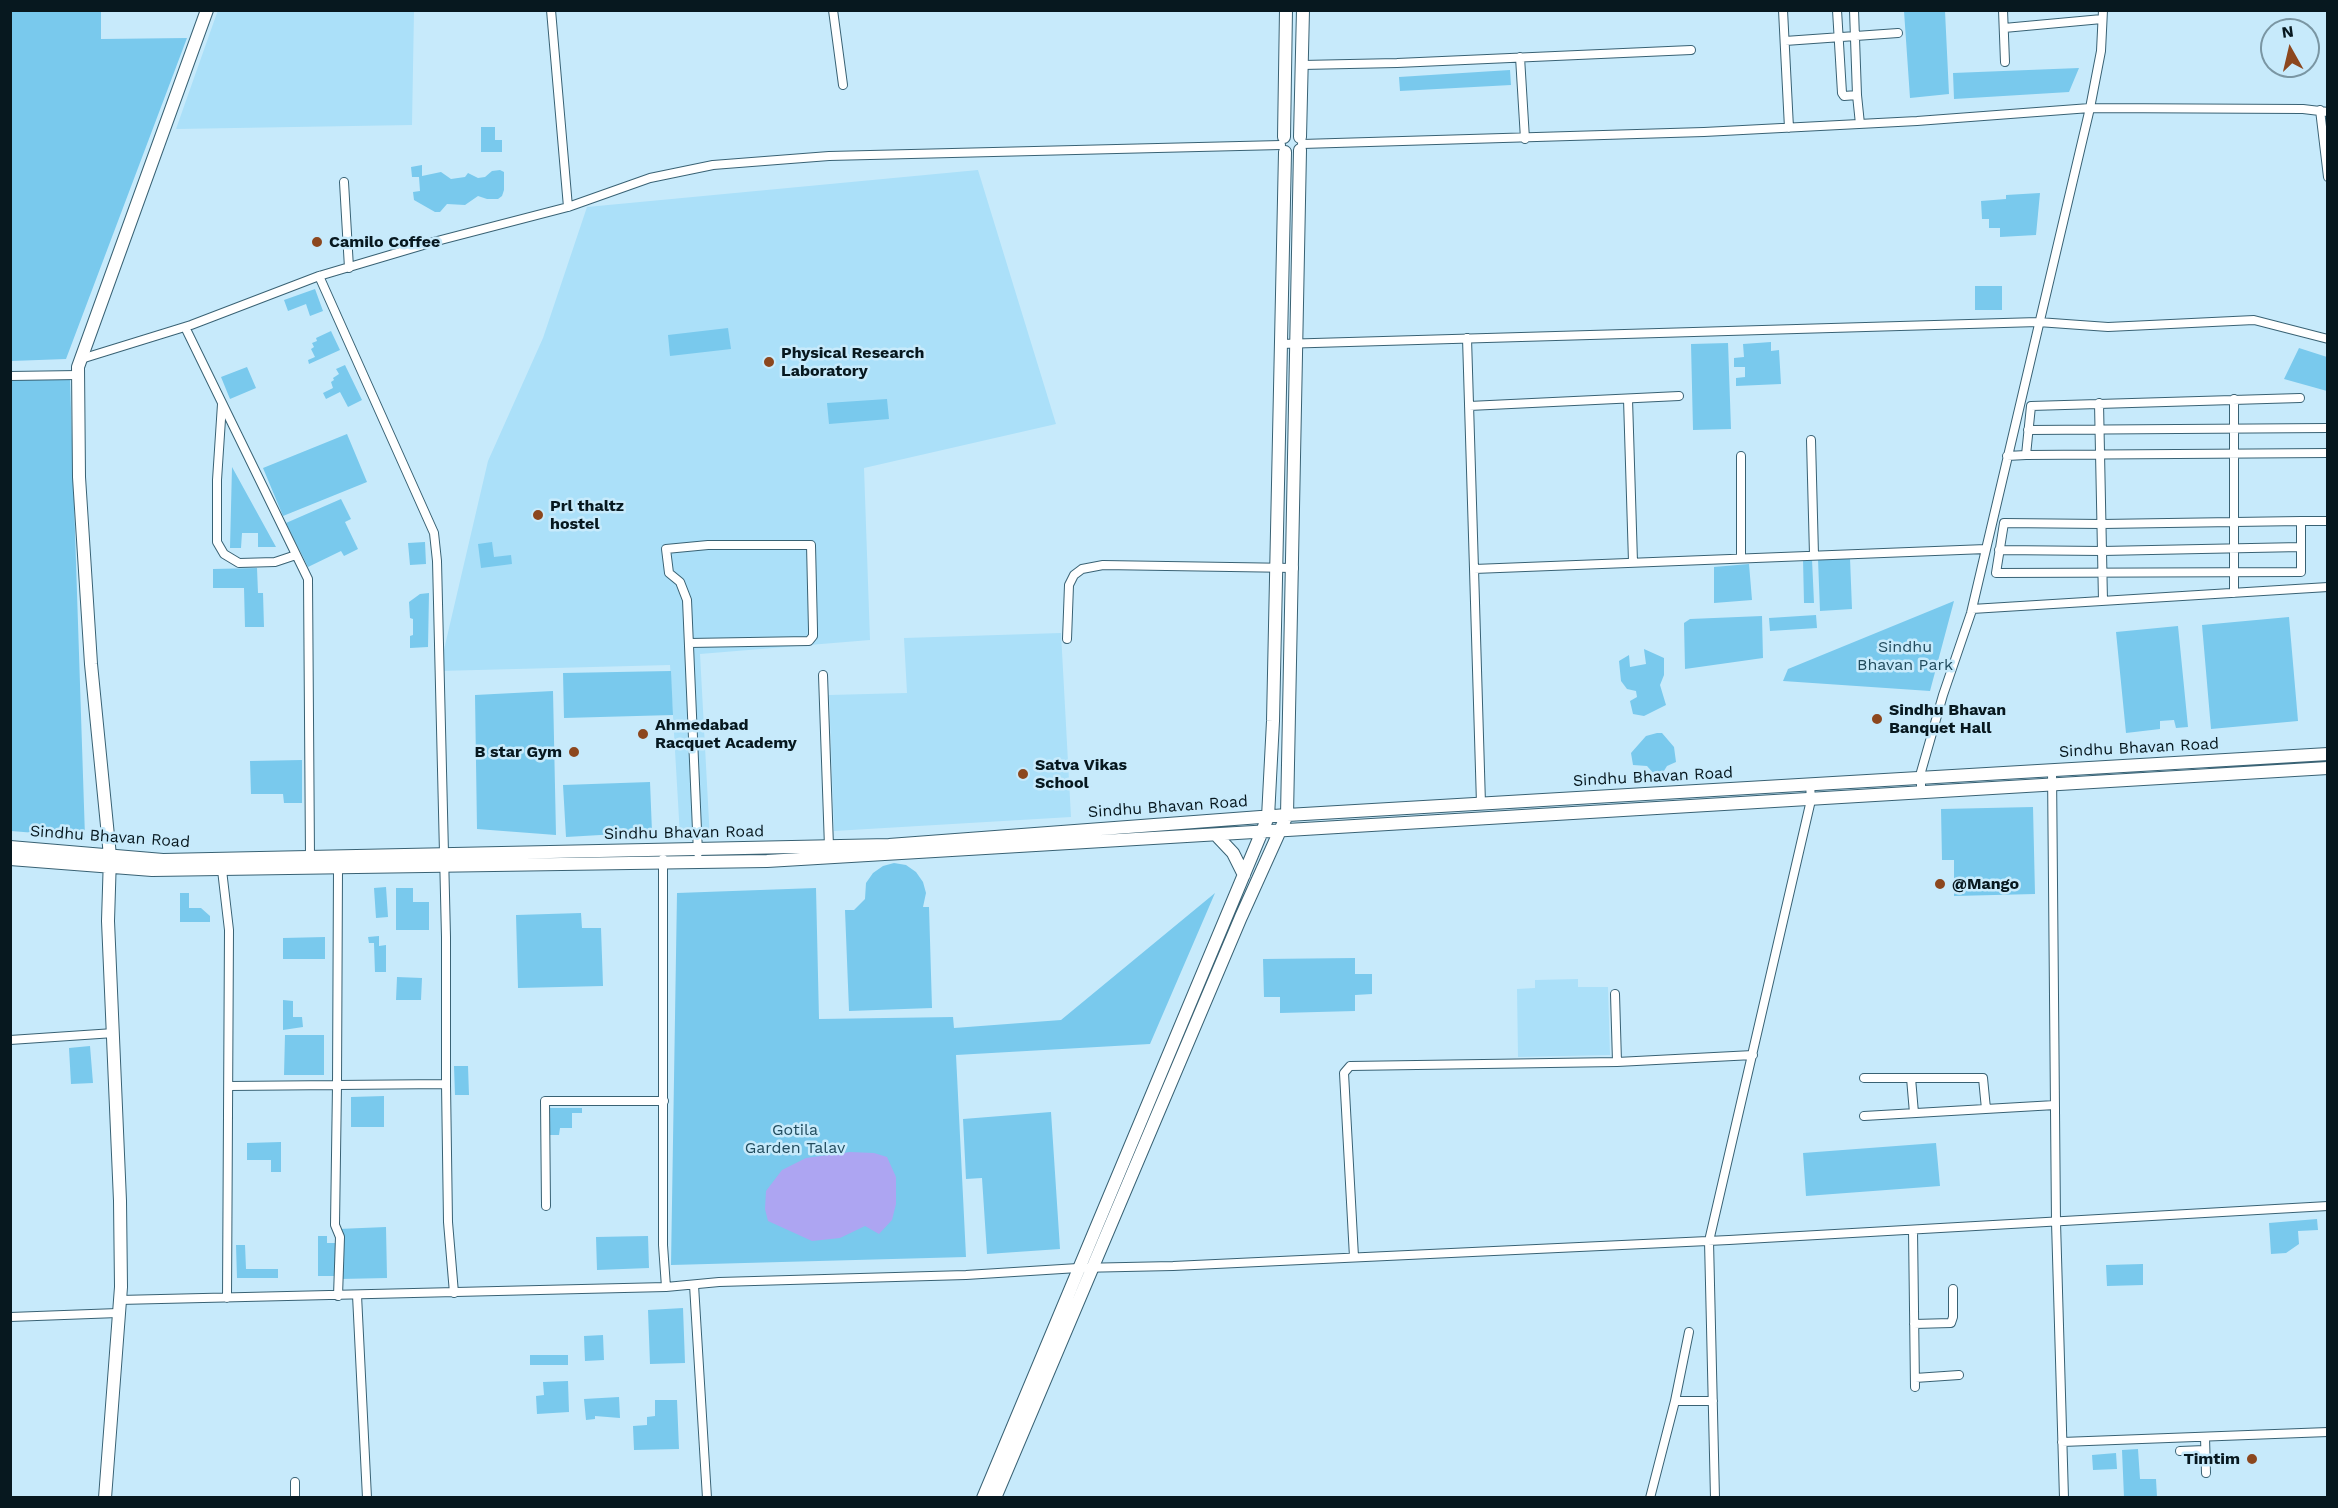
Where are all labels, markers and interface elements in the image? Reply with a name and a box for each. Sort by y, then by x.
north arrow [2260,18,2320,78]
text: N [2281,21,2295,42]
place label: Camilo Coffee [329,232,440,252]
marker: Camilo Coffee [310,235,324,249]
place label: Physical Research Laboratory [781,343,924,381]
marker: Physical Research Laboratory [762,355,776,369]
place label: Prl thaltz hostel [550,496,624,534]
marker: Prl thaltz hostel [531,508,545,522]
park label: Sindhu Bhavan Park [1857,637,1953,675]
place label: Sindhu Bhavan Banquet Hall [1889,700,2006,738]
marker: Sindhu Bhavan Banquet Hall [1870,712,1884,726]
place label: Ahmedabad Racquet Academy [655,715,797,753]
marker: Ahmedabad Racquet Academy [636,727,650,741]
street label: Sindhu Bhavan Road [2058,734,2220,762]
place label: B star Gym [475,742,562,762]
marker: B star Gym [567,745,581,759]
place label: Satva Vikas School [1035,755,1127,793]
street label: Sindhu Bhavan Road [1572,763,1734,791]
marker: Satva Vikas School [1016,767,1030,781]
street label: Sindhu Bhavan Road [1087,792,1249,822]
street label: Sindhu Bhavan Road [29,822,191,852]
street label: Sindhu Bhavan Road [604,822,764,844]
place label: @Mango [1952,874,2019,894]
marker: @Mango [1933,877,1947,891]
park label: Gotila Garden Talav [745,1120,845,1158]
place label: Timtim [2183,1449,2240,1469]
marker: Timtim [2245,1452,2259,1466]

